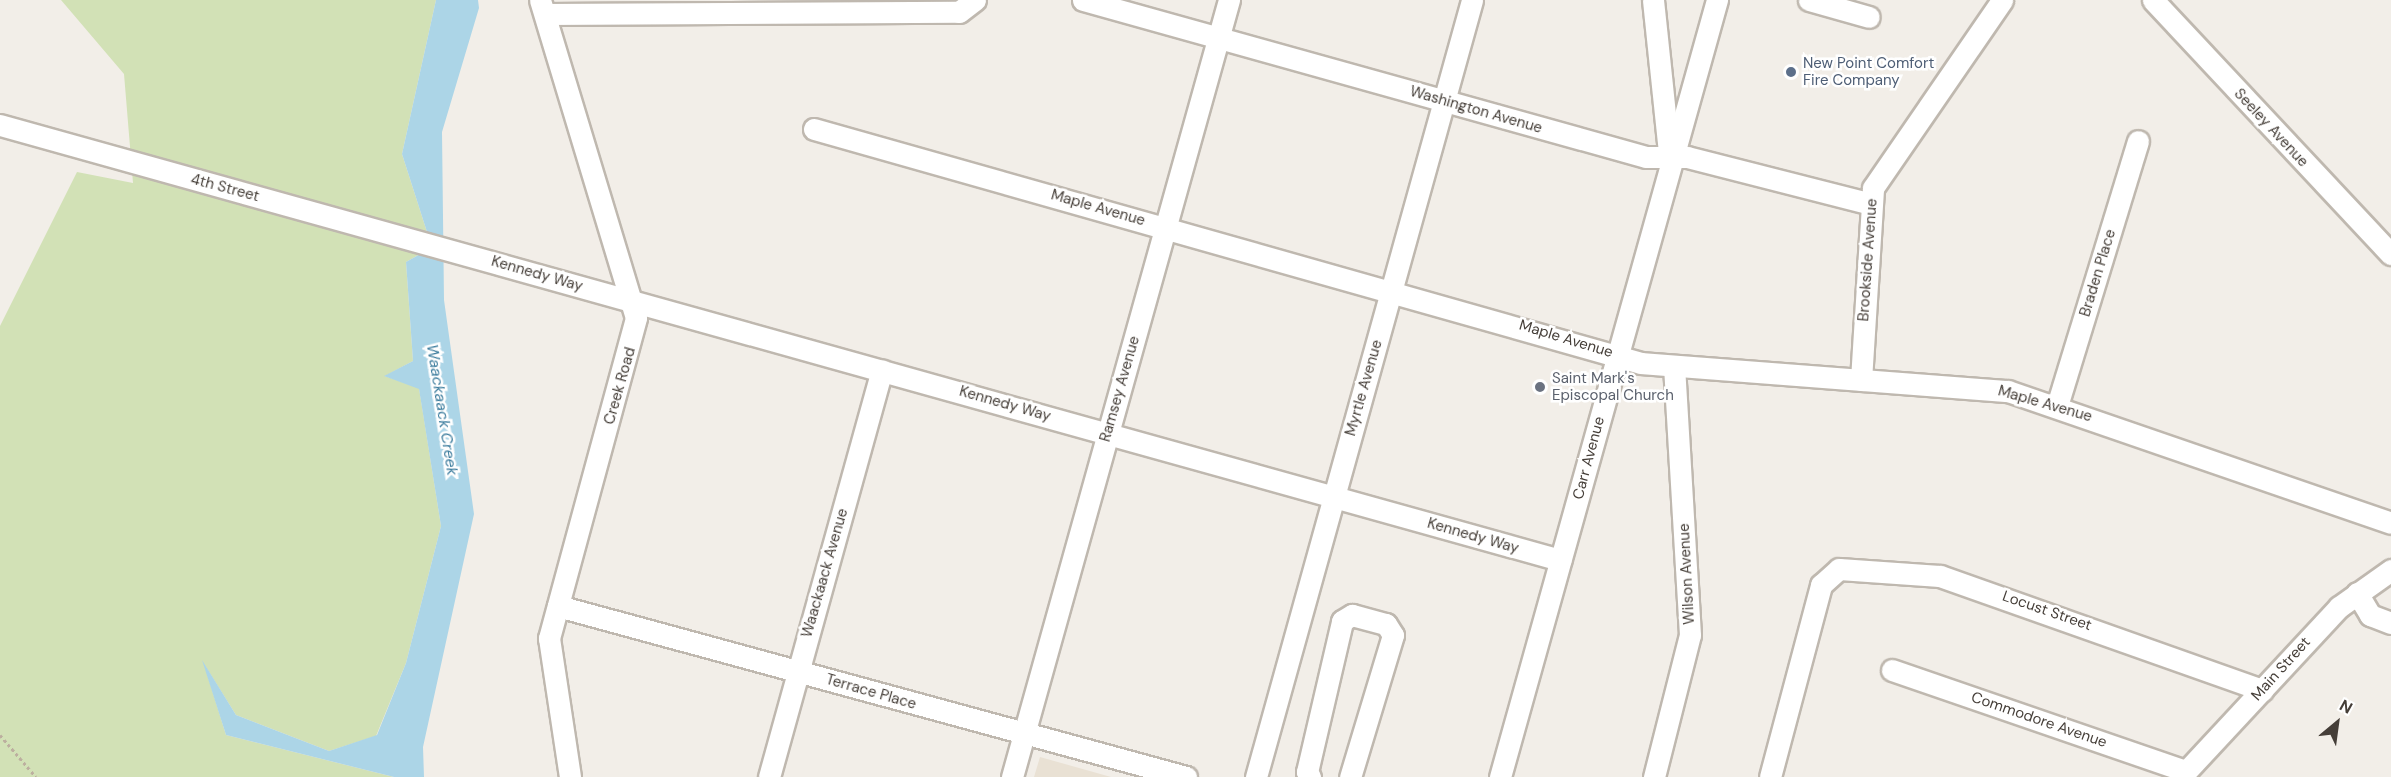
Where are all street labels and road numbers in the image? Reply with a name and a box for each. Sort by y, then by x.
street label: Washington Avenue [1408,82,1544,138]
street label: Seeley Avenue [2230,85,2312,171]
street label: 4th Street [189,170,261,206]
street label: Maple Avenue [1049,186,1147,230]
street label: Brookside Avenue [1855,198,1881,322]
street label: Braden Place [2076,227,2120,319]
street label: Kennedy Way [489,252,585,296]
street label: Maple Avenue [1517,316,1615,362]
street label: Ramsey Avenue [1096,334,1144,444]
street label: Myrtle Avenue [1342,338,1386,438]
street label: Creek Road [600,345,640,427]
street label: Kennedy Way [957,382,1053,426]
street label: Maple Avenue [1996,382,2094,426]
street label: Carr Avenue [1569,415,1609,501]
street label: Waackaack Avenue [798,506,852,640]
street label: Kennedy Way [1425,514,1521,558]
street label: Wilson Avenue [1675,523,1699,625]
street label: Locust Street [2000,587,2094,635]
street label: Main Street [2248,633,2314,705]
street label: Terrace Place [824,670,918,714]
street label: Commodore Avenue [1969,688,2109,752]

